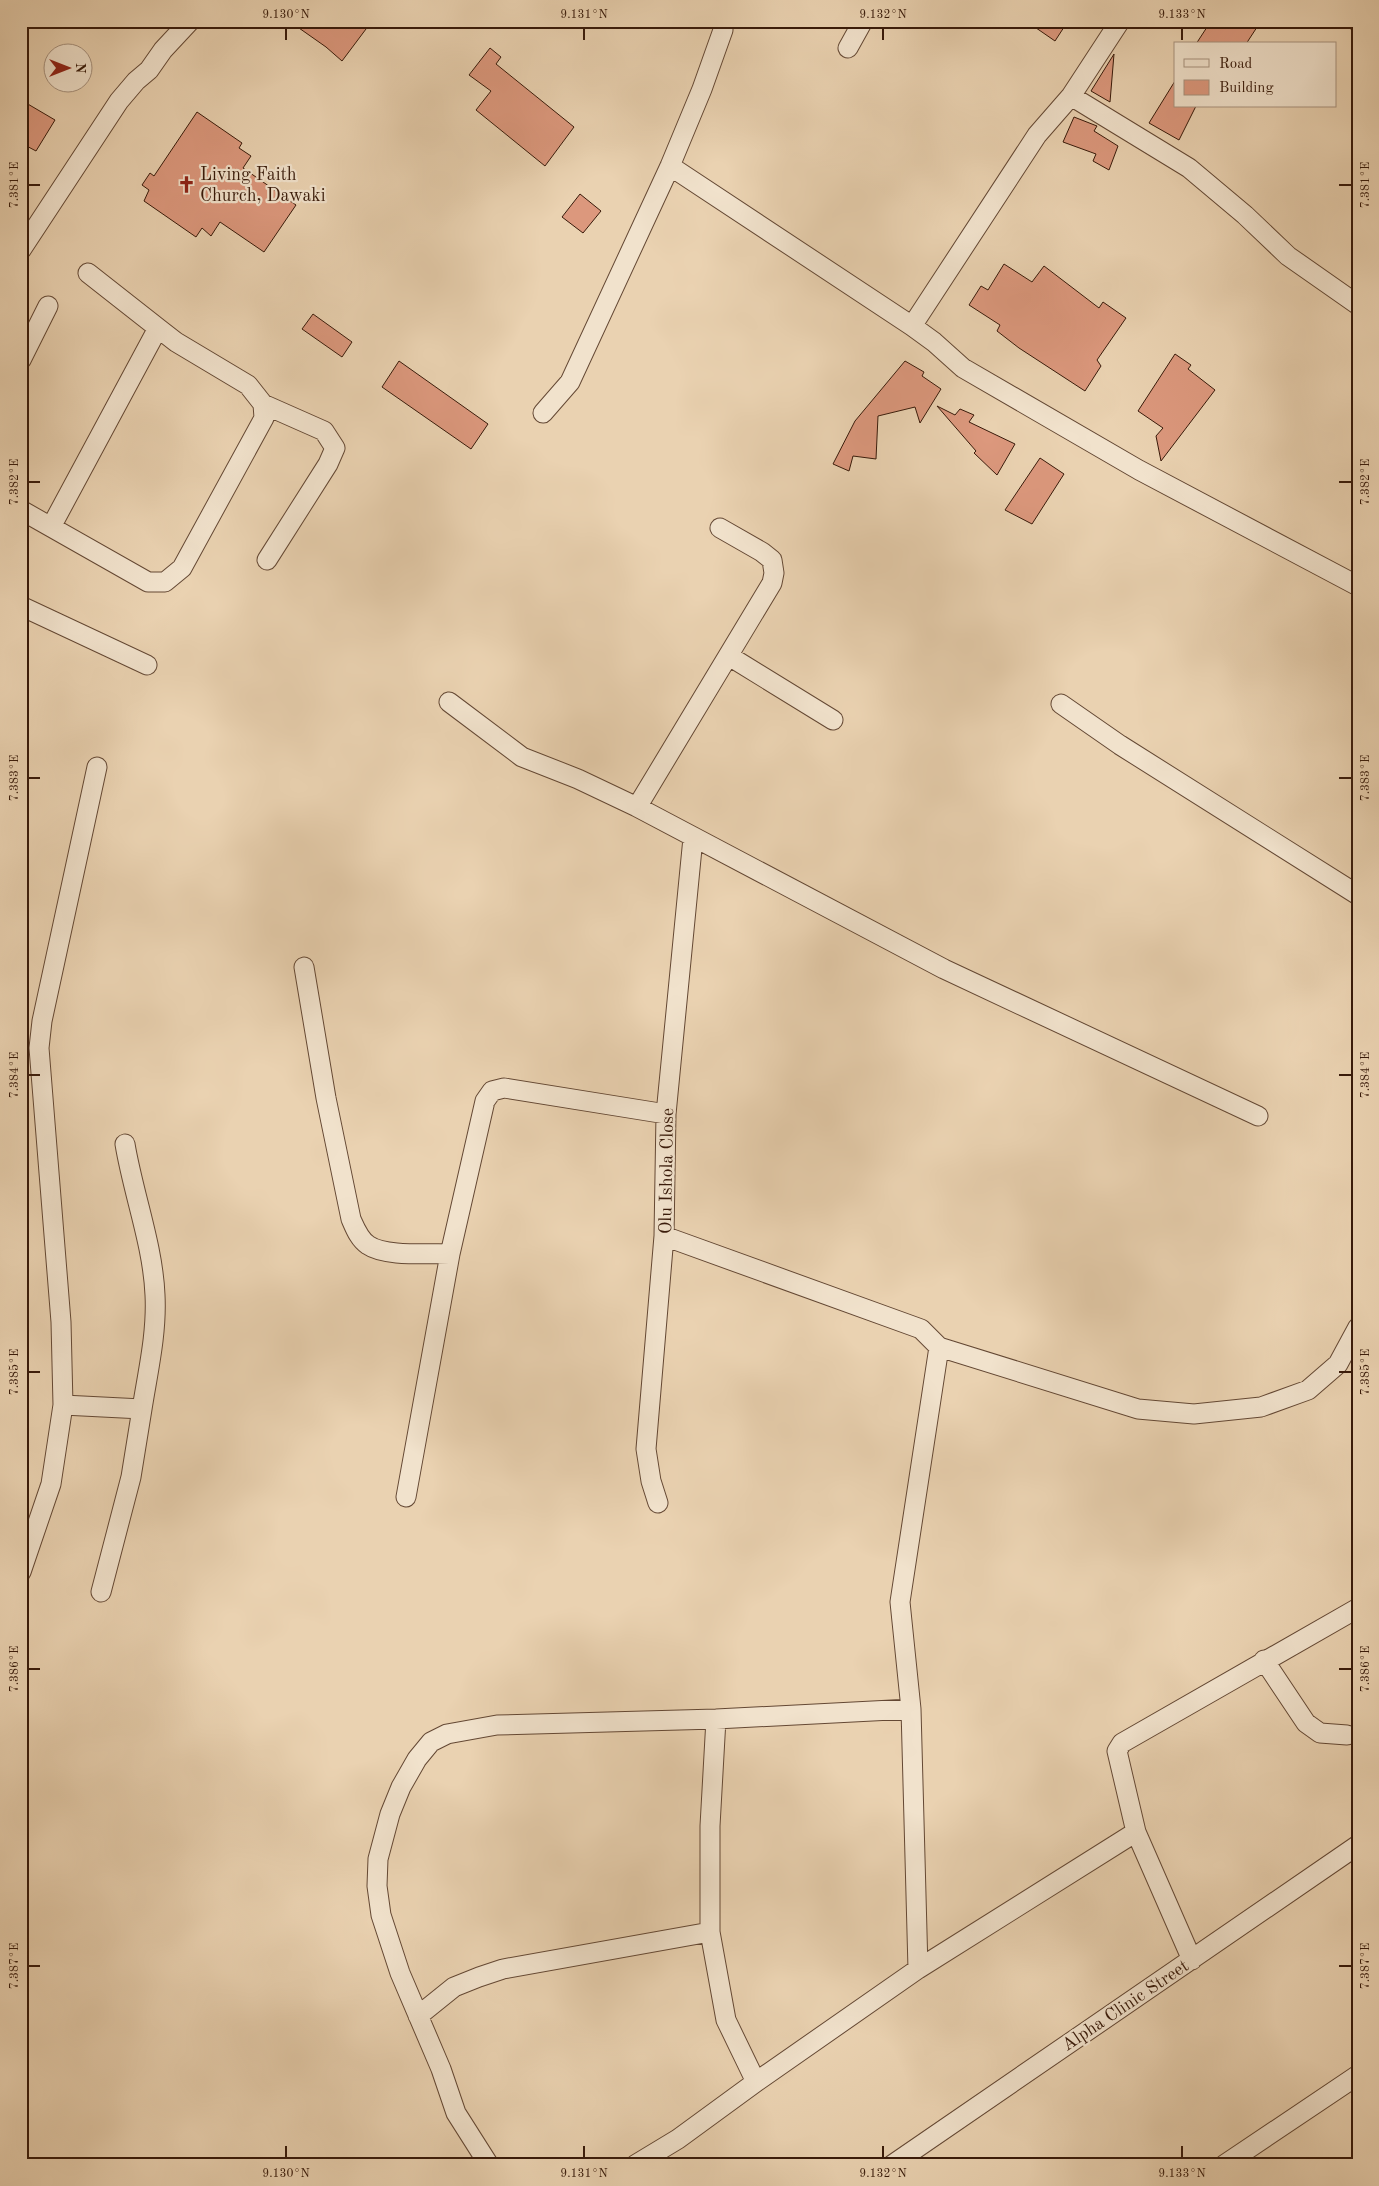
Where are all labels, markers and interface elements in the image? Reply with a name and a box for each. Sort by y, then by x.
text: 9.130°N [262,9,310,21]
text: 9.131°N [560,9,608,21]
text: 9.132°N [859,9,907,21]
text: 9.133°N [1158,9,1206,21]
north arrow [42,42,92,92]
legend [1174,42,1336,108]
text: Road [1219,57,1253,72]
text: N [73,63,87,74]
text: Building [1219,81,1274,96]
text: 7.381°E [9,162,21,208]
text: 7.381°E [1360,162,1372,208]
place label: Living Faith Church, Dawaki [200,166,326,205]
church icon: Living Faith Church, Dawaki [176,174,196,194]
text: 7.382°E [9,459,21,505]
text: 7.382°E [1360,459,1372,505]
text: 7.383°E [9,755,21,801]
text: 7.383°E [1360,755,1372,801]
text: 7.384°E [9,1052,21,1098]
text: 7.384°E [1360,1052,1372,1098]
street label: Olu Ishola Close [657,1108,677,1234]
text: 7.385°E [8,1349,21,1395]
text: 7.385°E [1359,1349,1372,1395]
text: 7.386°E [9,1646,21,1692]
text: 7.386°E [1360,1646,1372,1692]
text: 7.387°E [9,1943,21,1989]
text: 7.387°E [1360,1943,1372,1989]
street label: Alpha Clinic Street [1059,1957,1192,2055]
text: 9.130°N [262,2168,310,2180]
text: 9.131°N [560,2168,608,2180]
text: 9.132°N [859,2168,907,2180]
text: 9.133°N [1158,2168,1206,2180]

